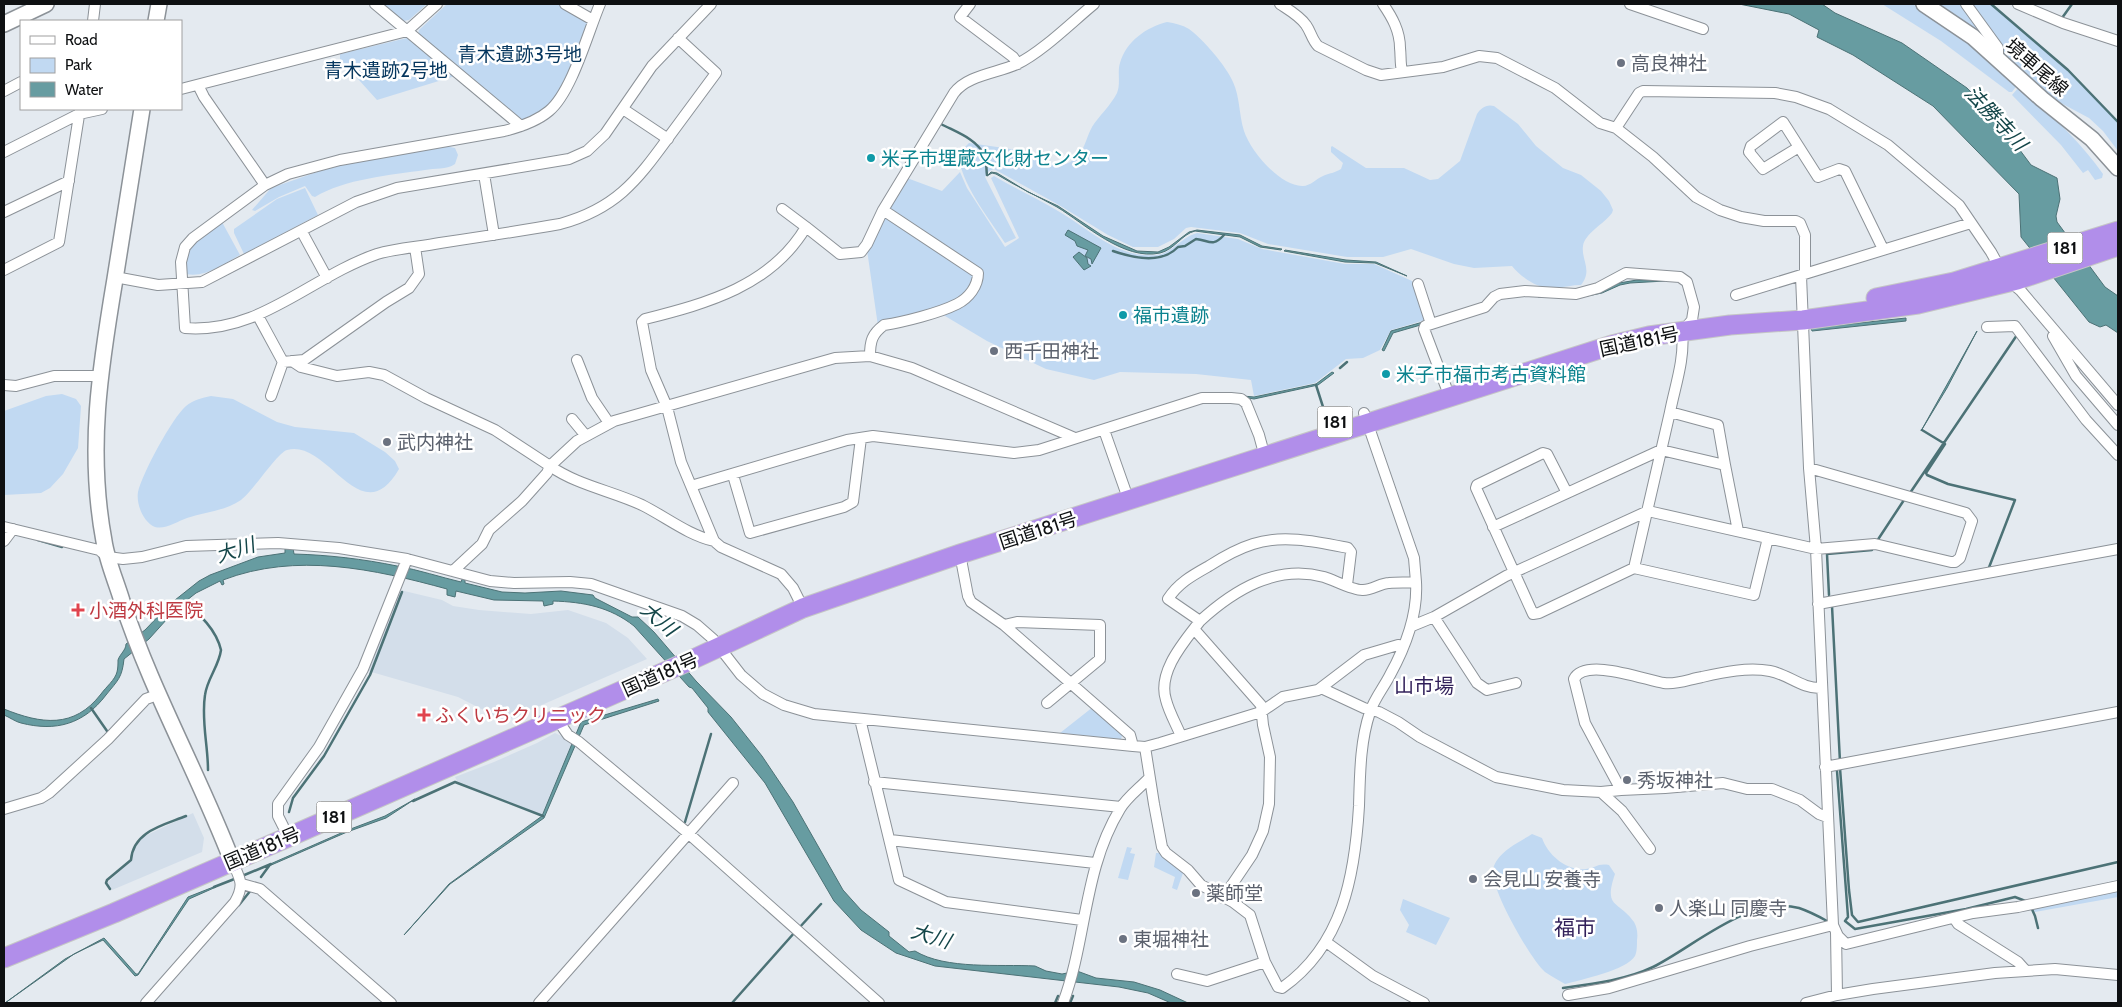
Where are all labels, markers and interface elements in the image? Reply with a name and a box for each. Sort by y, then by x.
legend [20,20,182,110]
text: Road [65,31,98,49]
street label: 境車尾線 [2000,34,2073,101]
park label: 青木遺跡3号地 [458,43,582,66]
place label: 高良神社 [1631,52,1707,75]
text: Park [65,56,92,74]
marker: 高良神社 [1615,57,1627,69]
park label: 青木遺跡2号地 [324,59,448,82]
text: Water [65,81,103,99]
water label: 法勝寺川 [1960,81,2033,157]
place label: 米子市埋蔵文化財センター [881,147,1109,170]
marker: 米子市埋蔵文化財センター [865,152,877,164]
road number: 181 [2048,232,2082,264]
place label: 福市遺跡 [1133,304,1209,327]
marker: 福市遺跡 [1117,309,1129,321]
street label: 国道181号 [1597,322,1681,361]
place label: 西千田神社 [1004,340,1099,363]
marker: 西千田神社 [988,345,1000,357]
place label: 米子市福市考古資料館 [1396,363,1586,386]
marker: 米子市福市考古資料館 [1380,368,1392,380]
road number: 181 [1318,407,1352,438]
place label: 武内神社 [397,431,473,454]
marker: 武内神社 [381,436,393,448]
street label: 国道181号 [996,507,1080,554]
water label: 大川 [212,532,260,568]
water label: 大川 [636,597,683,642]
place label: 小酒外科医院 [89,599,203,622]
marker: 小酒外科医院 [71,603,85,617]
street label: 国道181号 [619,647,702,701]
district label: 山市場 [1394,674,1454,698]
place label: ふくいちクリニック [435,704,606,727]
marker: ふくいちクリニック [417,708,431,722]
place label: 秀坂神社 [1637,769,1713,792]
marker: 秀坂神社 [1621,774,1633,786]
road number: 181 [316,802,352,832]
street label: 国道181号 [220,822,304,875]
place label: 会見山 安養寺 [1483,868,1601,891]
marker: 会見山 安養寺 [1467,873,1479,885]
place label: 薬師堂 [1206,882,1263,905]
marker: 薬師堂 [1190,887,1202,899]
place label: 人楽山 同慶寺 [1669,897,1787,920]
marker: 人楽山 同慶寺 [1653,902,1665,914]
district label: 福市 [1554,915,1596,940]
water label: 大川 [908,919,956,954]
place label: 東堀神社 [1133,928,1209,951]
marker: 東堀神社 [1117,933,1129,945]

